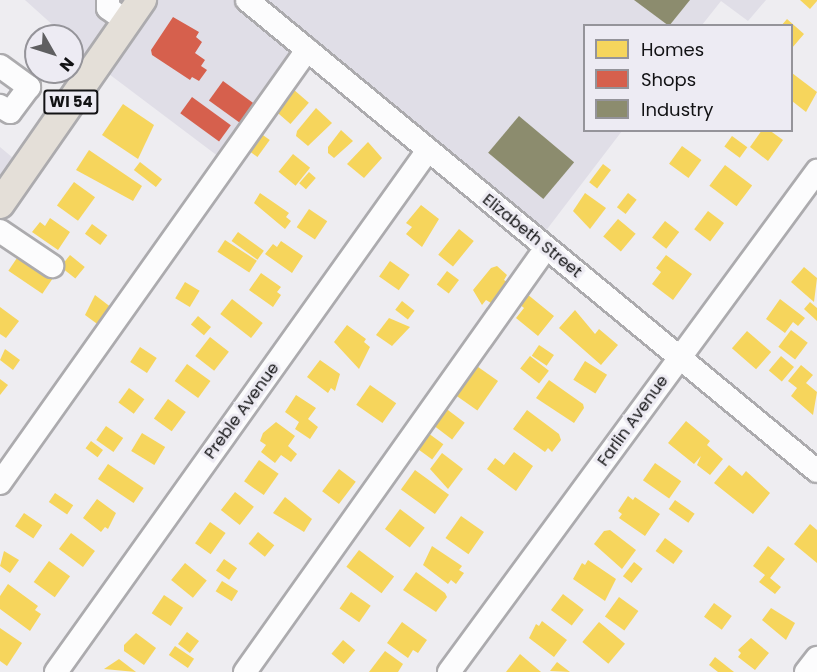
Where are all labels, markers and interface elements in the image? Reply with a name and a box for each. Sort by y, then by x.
north arrow [24,24,84,84]
legend [583,24,793,132]
text: Homes [641,37,704,62]
text: N [54,52,80,76]
text: Shops [641,67,696,92]
road number: WI 54 [42,90,100,114]
text: Industry [641,97,713,122]
street label: Elizabeth Street [479,190,585,282]
street label: Preble Avenue [201,359,283,463]
street label: Farlin Avenue [594,372,672,470]

